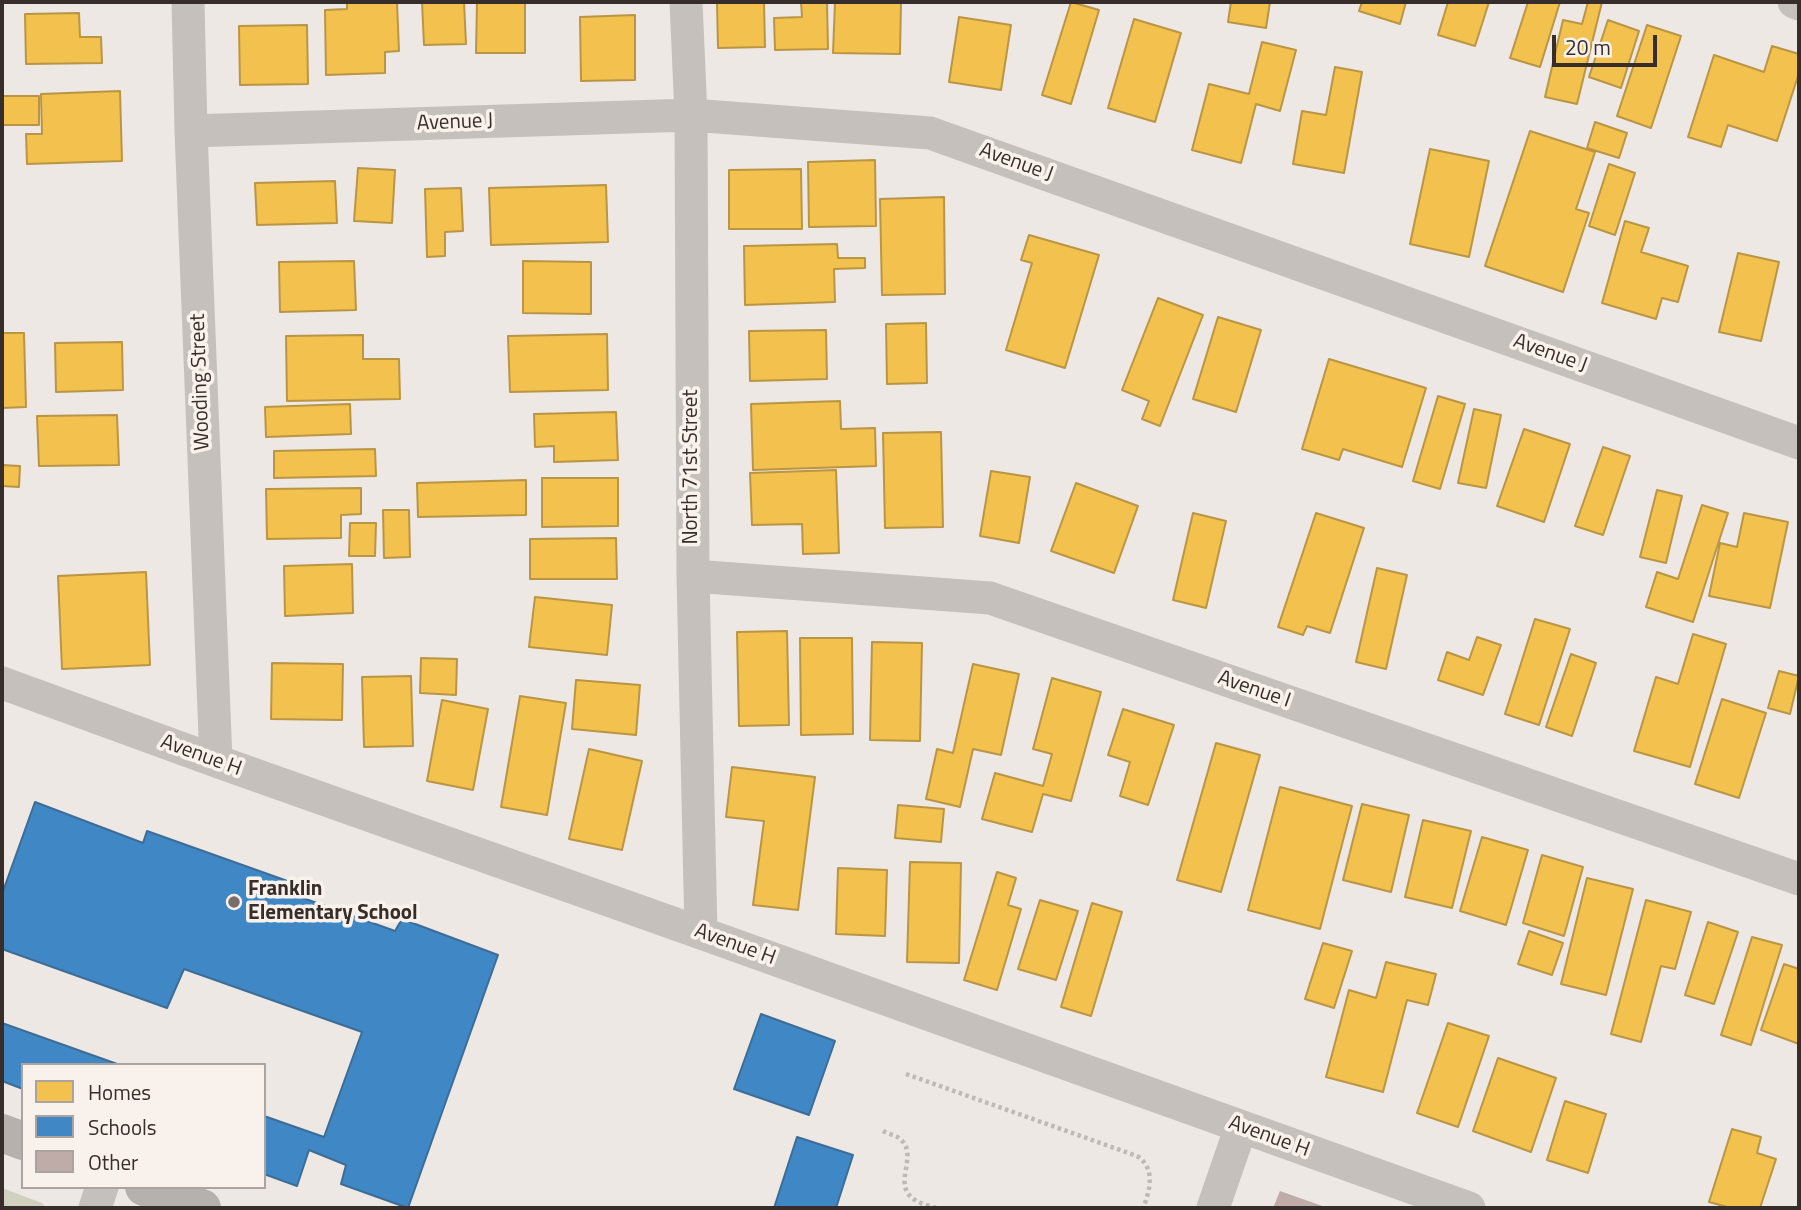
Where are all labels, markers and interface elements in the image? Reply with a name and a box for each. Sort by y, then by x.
scale bar [1556,21,1661,65]
text: 20 m [1565,31,1611,63]
street label: Avenue J [416,109,494,137]
street label: Avenue J [976,138,1056,188]
street label: Wooding Street [186,313,216,451]
street label: Avenue J [1510,329,1590,379]
street label: North 71st Street [679,389,705,545]
street label: Avenue I [1214,666,1294,714]
street label: Avenue H [157,730,245,782]
place label: Franklin Elementary School [248,877,418,927]
marker: Franklin Elementary School [226,894,242,910]
street label: Avenue H [691,919,779,971]
legend [21,1063,266,1189]
text: Homes [88,1076,151,1108]
text: Schools [88,1111,157,1143]
street label: Avenue H [1225,1111,1313,1163]
text: Other [88,1146,138,1178]

